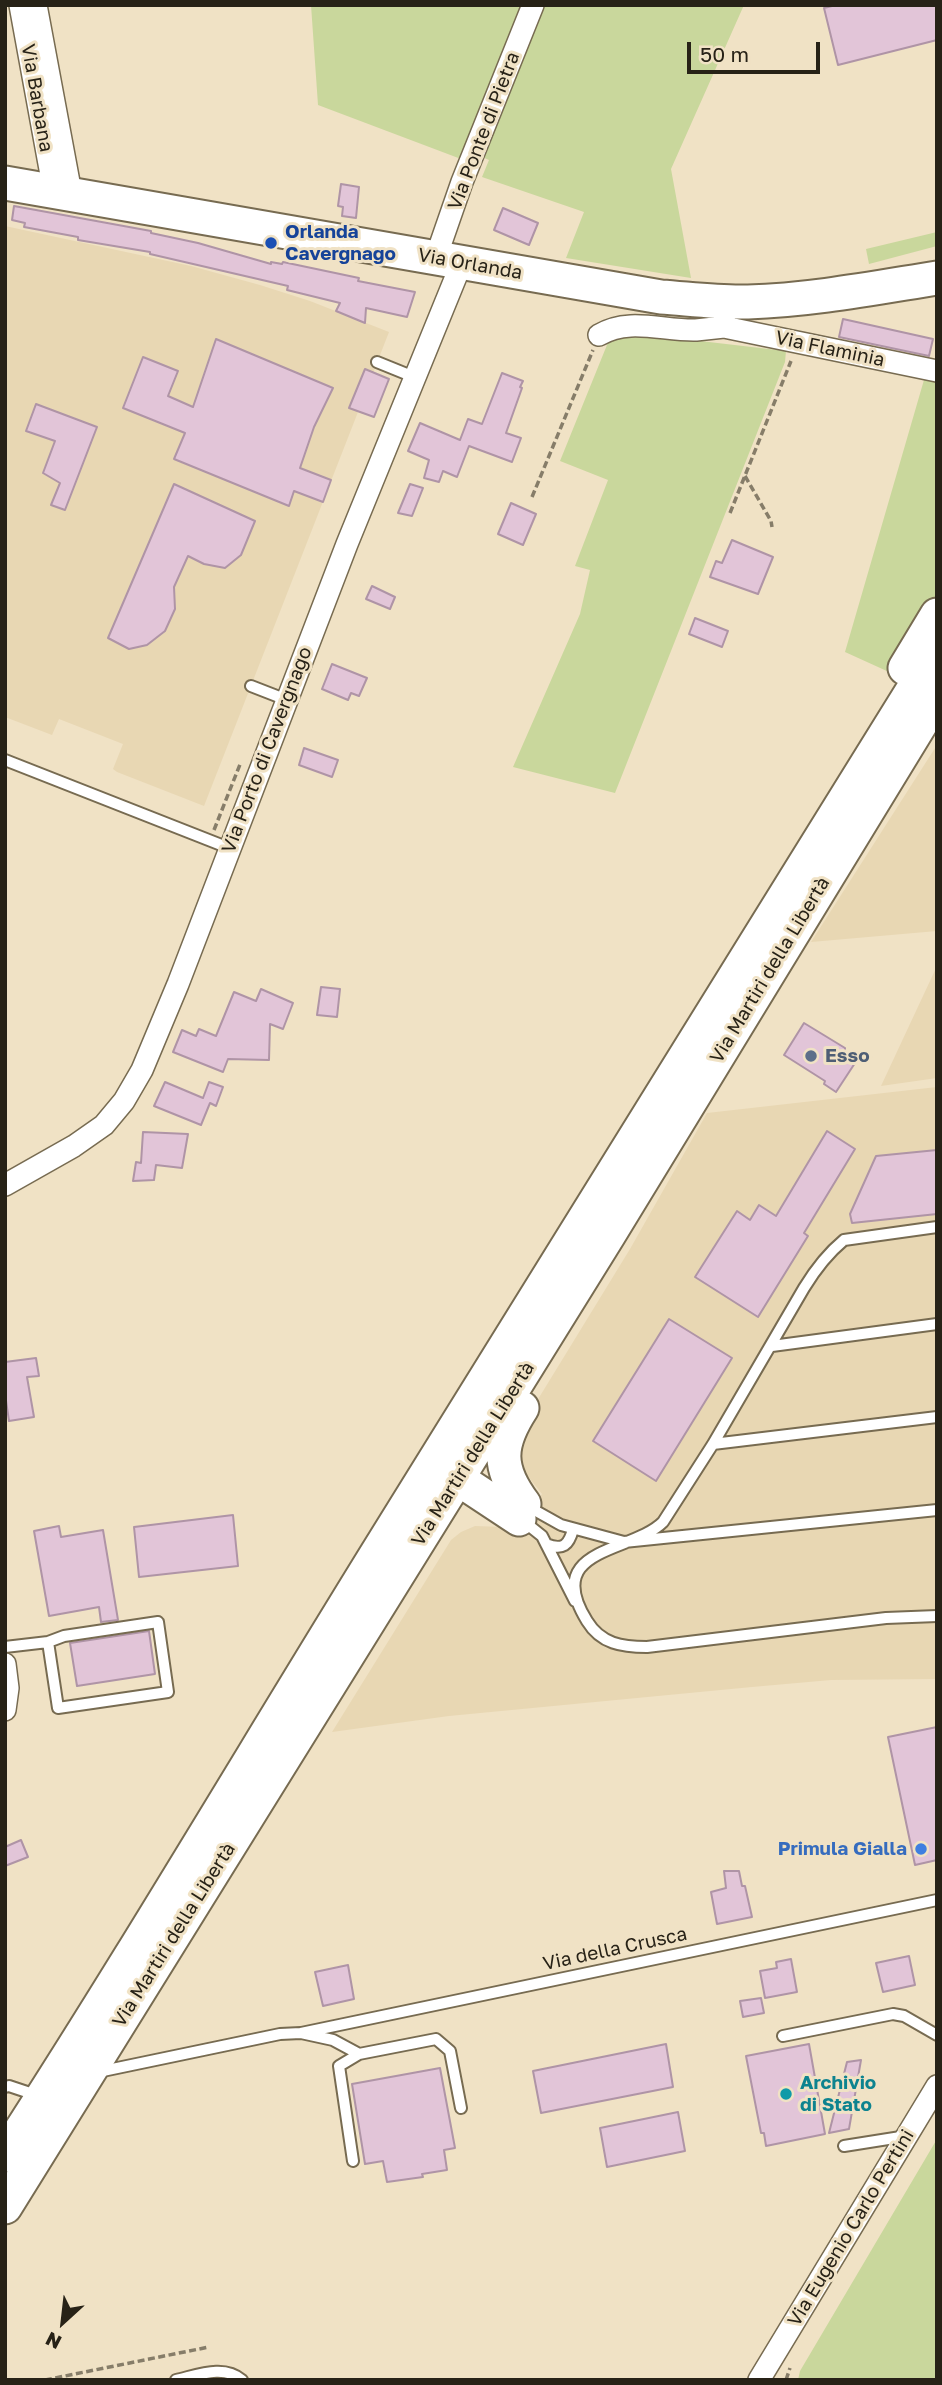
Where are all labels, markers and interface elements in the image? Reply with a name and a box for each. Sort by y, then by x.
scale bar [690,28,823,72]
text: 50 m [700,41,749,67]
street label: Via Barbana [16,42,58,154]
street label: Via Ponte di Pietra [443,49,525,213]
place label: Orlanda Cavergnago [285,221,396,265]
marker: Orlanda Cavergnago [263,235,279,251]
street label: Via Orlanda [416,244,524,284]
street label: Via Flaminia [773,326,887,372]
street label: Via Porto di Cavergnago [217,644,317,856]
street label: Via Martiri della Libertà [705,873,835,1067]
place label: Esso [825,1045,870,1067]
marker: Esso [803,1048,819,1064]
street label: Via Martiri della Libertà [407,1358,539,1550]
place label: Primula Gialla [778,1838,907,1860]
street label: Via Martiri della Libertà [108,1839,240,2031]
marker: Primula Gialla [913,1841,929,1857]
street label: Via della Crusca [541,1923,689,1975]
place label: Archivio di Stato [800,2072,876,2116]
marker: Archivio di Stato [778,2086,794,2102]
street label: Via Eugenio Carlo Pertini [783,2125,919,2331]
north arrow [28,2287,98,2357]
text: N [42,2328,65,2355]

